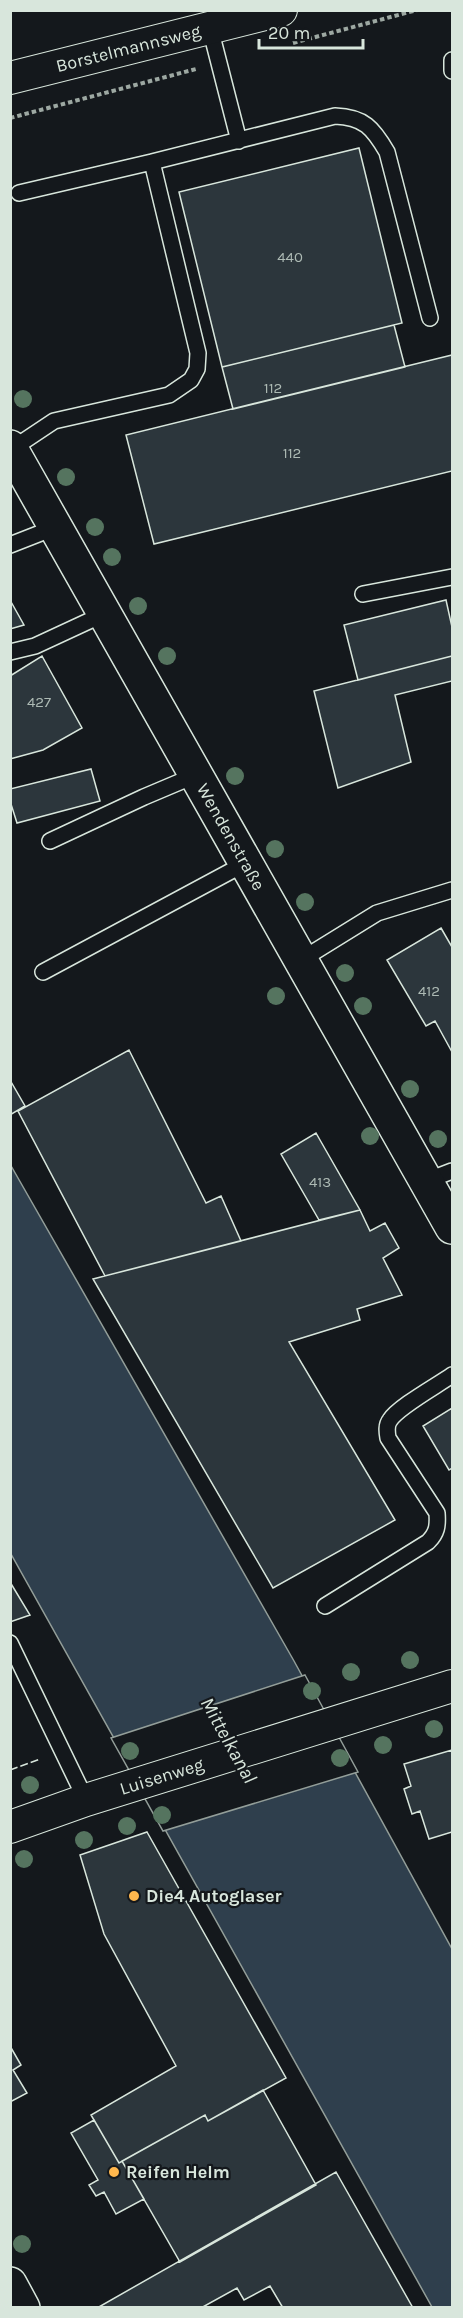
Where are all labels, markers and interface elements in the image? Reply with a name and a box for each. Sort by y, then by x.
scale bar [259,12,362,50]
street label: Borstelmannsweg [54,20,203,77]
text: 20 m [268,22,310,44]
house number: 440 [277,248,303,266]
house number: 112 [264,379,282,397]
house number: 112 [283,444,301,462]
house number: 427 [27,693,51,711]
street label: Wendenstraße [192,779,270,894]
house number: 412 [418,982,440,1000]
house number: 413 [309,1173,331,1191]
water label: Mittelkanal [196,1693,262,1787]
street label: Luisenweg [117,1753,206,1800]
place label: Die4 Autoglaser [146,1885,282,1907]
marker: Die4 Autoglaser [127,1889,141,1903]
place label: Reifen Helm [126,2161,230,2183]
marker: Reifen Helm [107,2165,121,2179]

